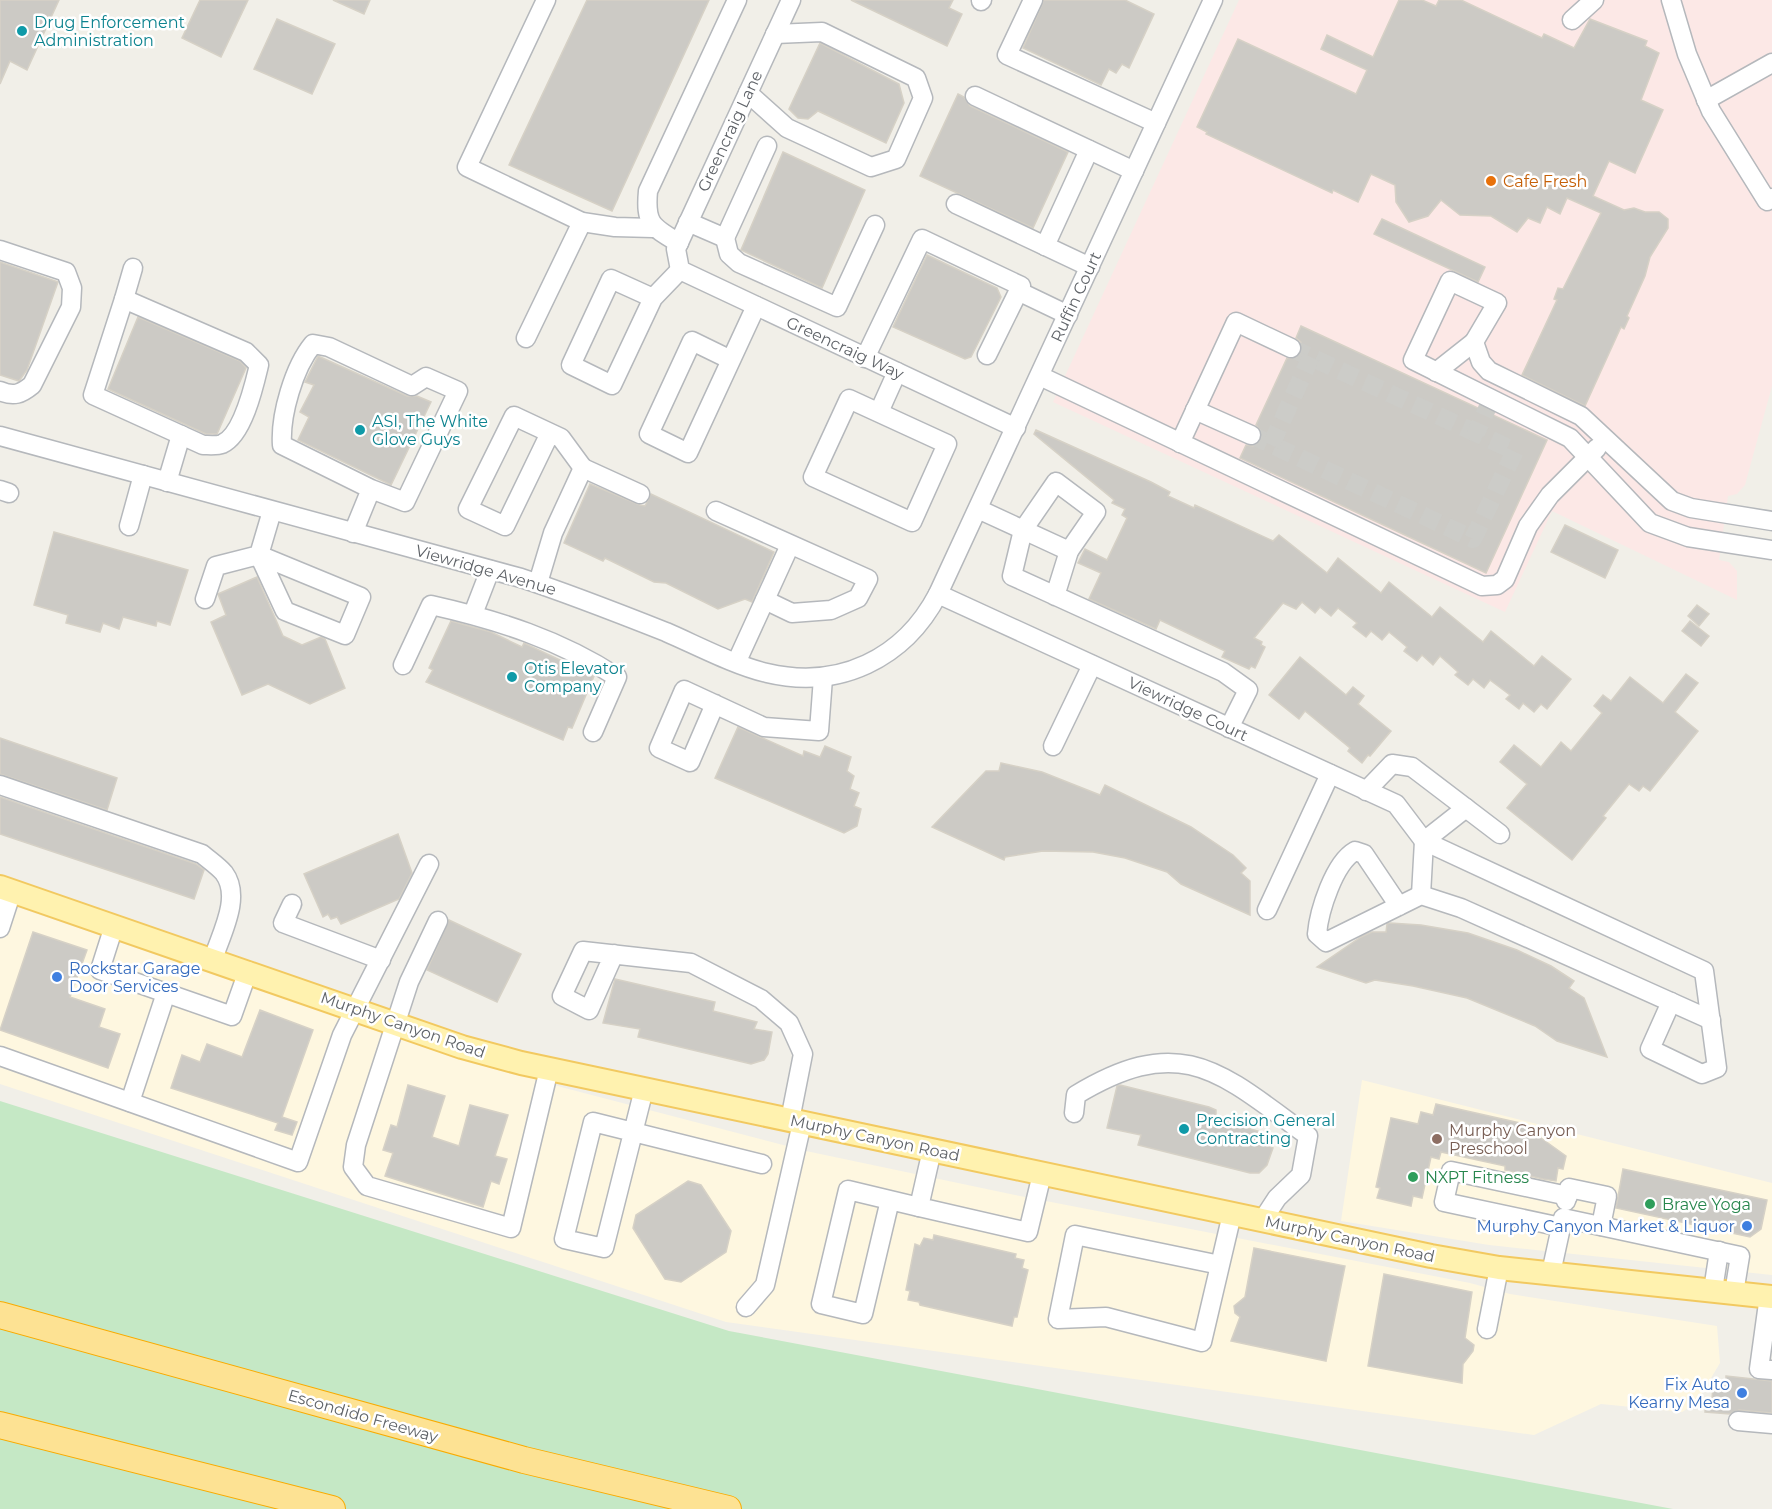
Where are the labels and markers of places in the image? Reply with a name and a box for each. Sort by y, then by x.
place label: Drug Enforcement Administration [34,13,186,50]
marker: Drug Enforcement Administration [15,24,29,38]
place label: Cafe Fresh [1503,172,1587,191]
marker: Cafe Fresh [1484,174,1498,188]
place label: ASI, The White Glove Guys [372,412,488,449]
marker: ASI, The White Glove Guys [353,423,367,437]
place label: Otis Elevator Company [524,659,625,696]
marker: Otis Elevator Company [505,670,519,684]
place label: Rockstar Garage Door Services [69,959,200,996]
marker: Rockstar Garage Door Services [50,970,64,984]
place label: Precision General Contracting [1196,1111,1335,1148]
place label: Murphy Canyon Preschool [1449,1121,1576,1158]
marker: Precision General Contracting [1177,1122,1191,1136]
marker: Murphy Canyon Preschool [1430,1132,1444,1146]
place label: NXPT Fitness [1425,1168,1529,1187]
marker: NXPT Fitness [1406,1170,1420,1184]
place label: Brave Yoga [1662,1195,1751,1214]
marker: Brave Yoga [1643,1197,1657,1211]
place label: Murphy Canyon Market & Liquor [1477,1217,1735,1236]
marker: Murphy Canyon Market & Liquor [1740,1219,1754,1233]
place label: Fix Auto Kearny Mesa [1628,1375,1730,1412]
marker: Fix Auto Kearny Mesa [1735,1386,1749,1400]

